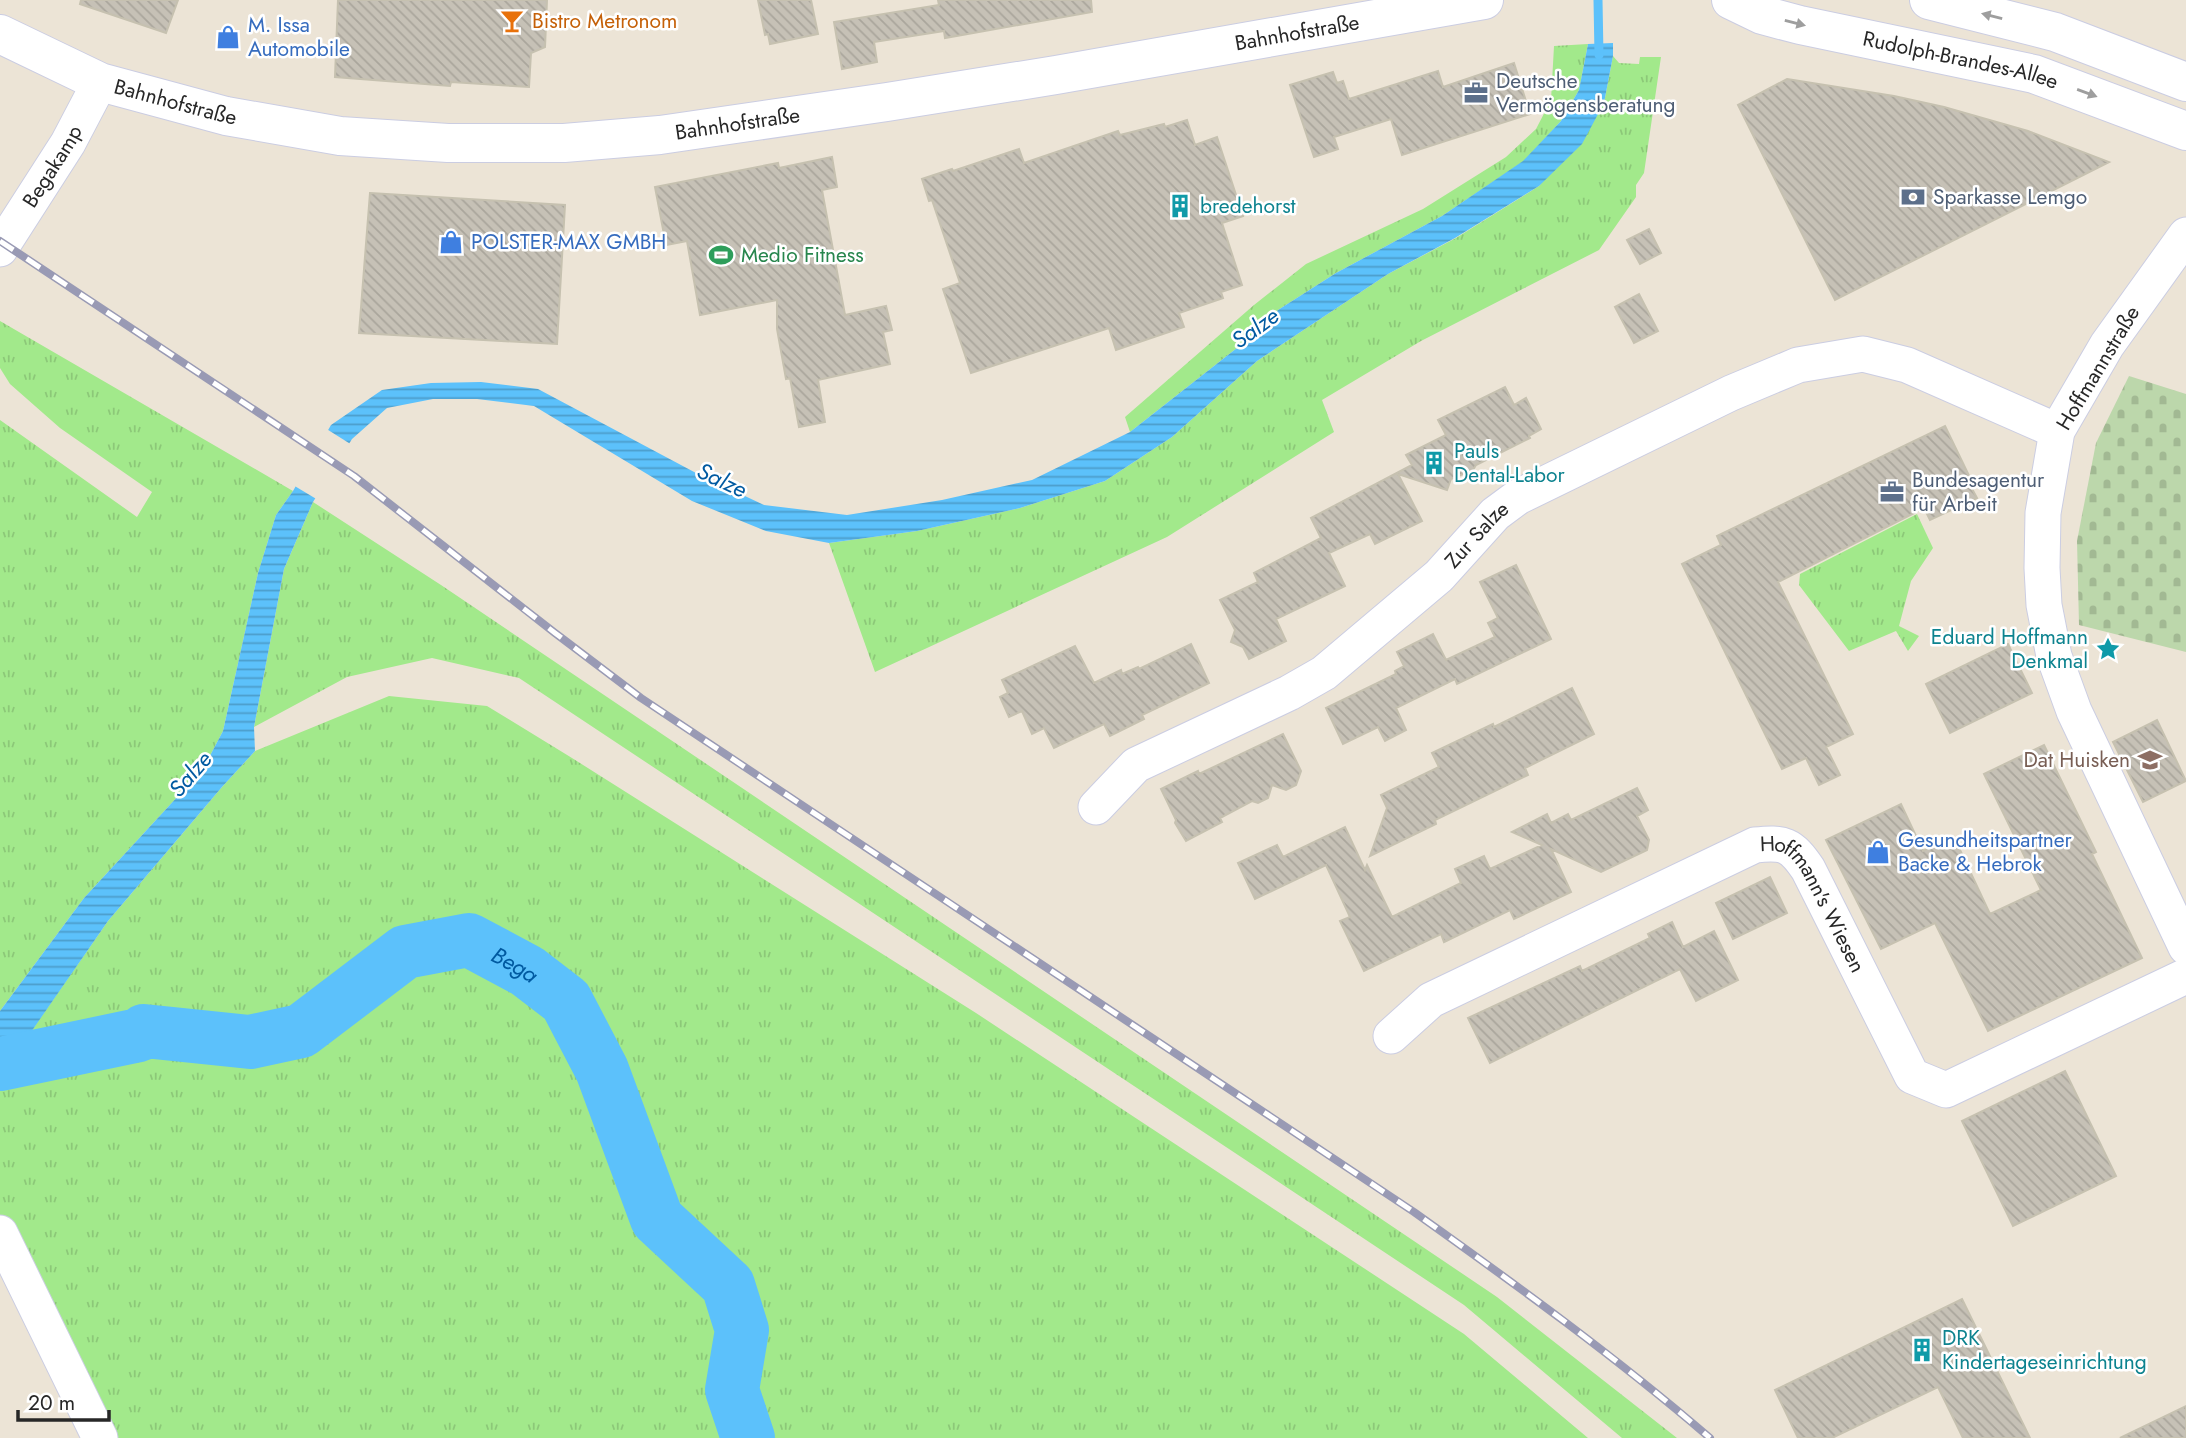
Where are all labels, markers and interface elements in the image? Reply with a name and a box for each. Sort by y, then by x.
place label: Bistro Metronom [532,6,677,36]
bar icon: Bistro Metronom [498,7,526,35]
street label: Bahnhofstraße [1232,7,1362,58]
place label: M. Issa Automobile [248,10,350,64]
one-way arrow [1981,10,2003,21]
one-way arrow [1784,18,1806,29]
shop icon: M. Issa Automobile [214,23,242,51]
street label: Rudolph-Brandes-Allee [1860,24,2063,97]
place label: Deutsche Vermögensberatung [1496,66,1675,120]
street label: Bahnhofstraße [111,71,239,133]
office icon: Deutsche Vermögensberatung [1462,79,1490,107]
one-way arrow [2076,88,2097,99]
street label: Bahnhofstraße [673,100,802,148]
street label: Begakamp [15,120,90,213]
place label: Sparkasse Lemgo [1933,182,2087,212]
bank icon: Sparkasse Lemgo [1899,183,1927,211]
place label: bredehorst [1200,191,1296,221]
building icon: bredehorst [1166,192,1194,220]
place label: POLSTER-MAX GMBH [471,227,666,257]
shop icon: POLSTER-MAX GMBH [437,228,465,256]
place label: Medio Fitness [741,240,864,270]
sports icon: Medio Fitness [707,241,735,269]
water label: Salze [1224,299,1286,357]
street label: Hoffmannstraße [2049,300,2147,436]
place label: Pauls Dental-Labor [1454,436,1565,490]
building icon: Pauls Dental-Labor [1420,449,1448,477]
water label: Salze [691,454,753,506]
place label: Bundesagentur für Arbeit [1912,465,2045,519]
office icon: Bundesagentur für Arbeit [1878,478,1906,506]
street label: Zur Salze [1438,494,1515,575]
place label: Eduard Hoffmann Denkmal [1931,622,2088,676]
place icon: Eduard Hoffmann Denkmal [2094,635,2122,663]
water label: Salze [160,743,220,805]
place label: Dat Huisken [2024,745,2130,775]
school or university icon: Dat Huisken [2136,746,2164,774]
place label: Gesundheitspartner Backe & Hebrok [1898,825,2073,879]
street label: Hoffmann's Wiesen [1759,829,1873,978]
shop icon: Gesundheitspartner Backe & Hebrok [1864,838,1892,866]
water label: Bega [485,938,546,991]
place label: DRK Kindertageseinrichtung [1942,1323,2147,1377]
building icon: DRK Kindertageseinrichtung [1908,1336,1936,1364]
scale bar [18,1378,108,1422]
text: 20 m [28,1388,75,1418]

